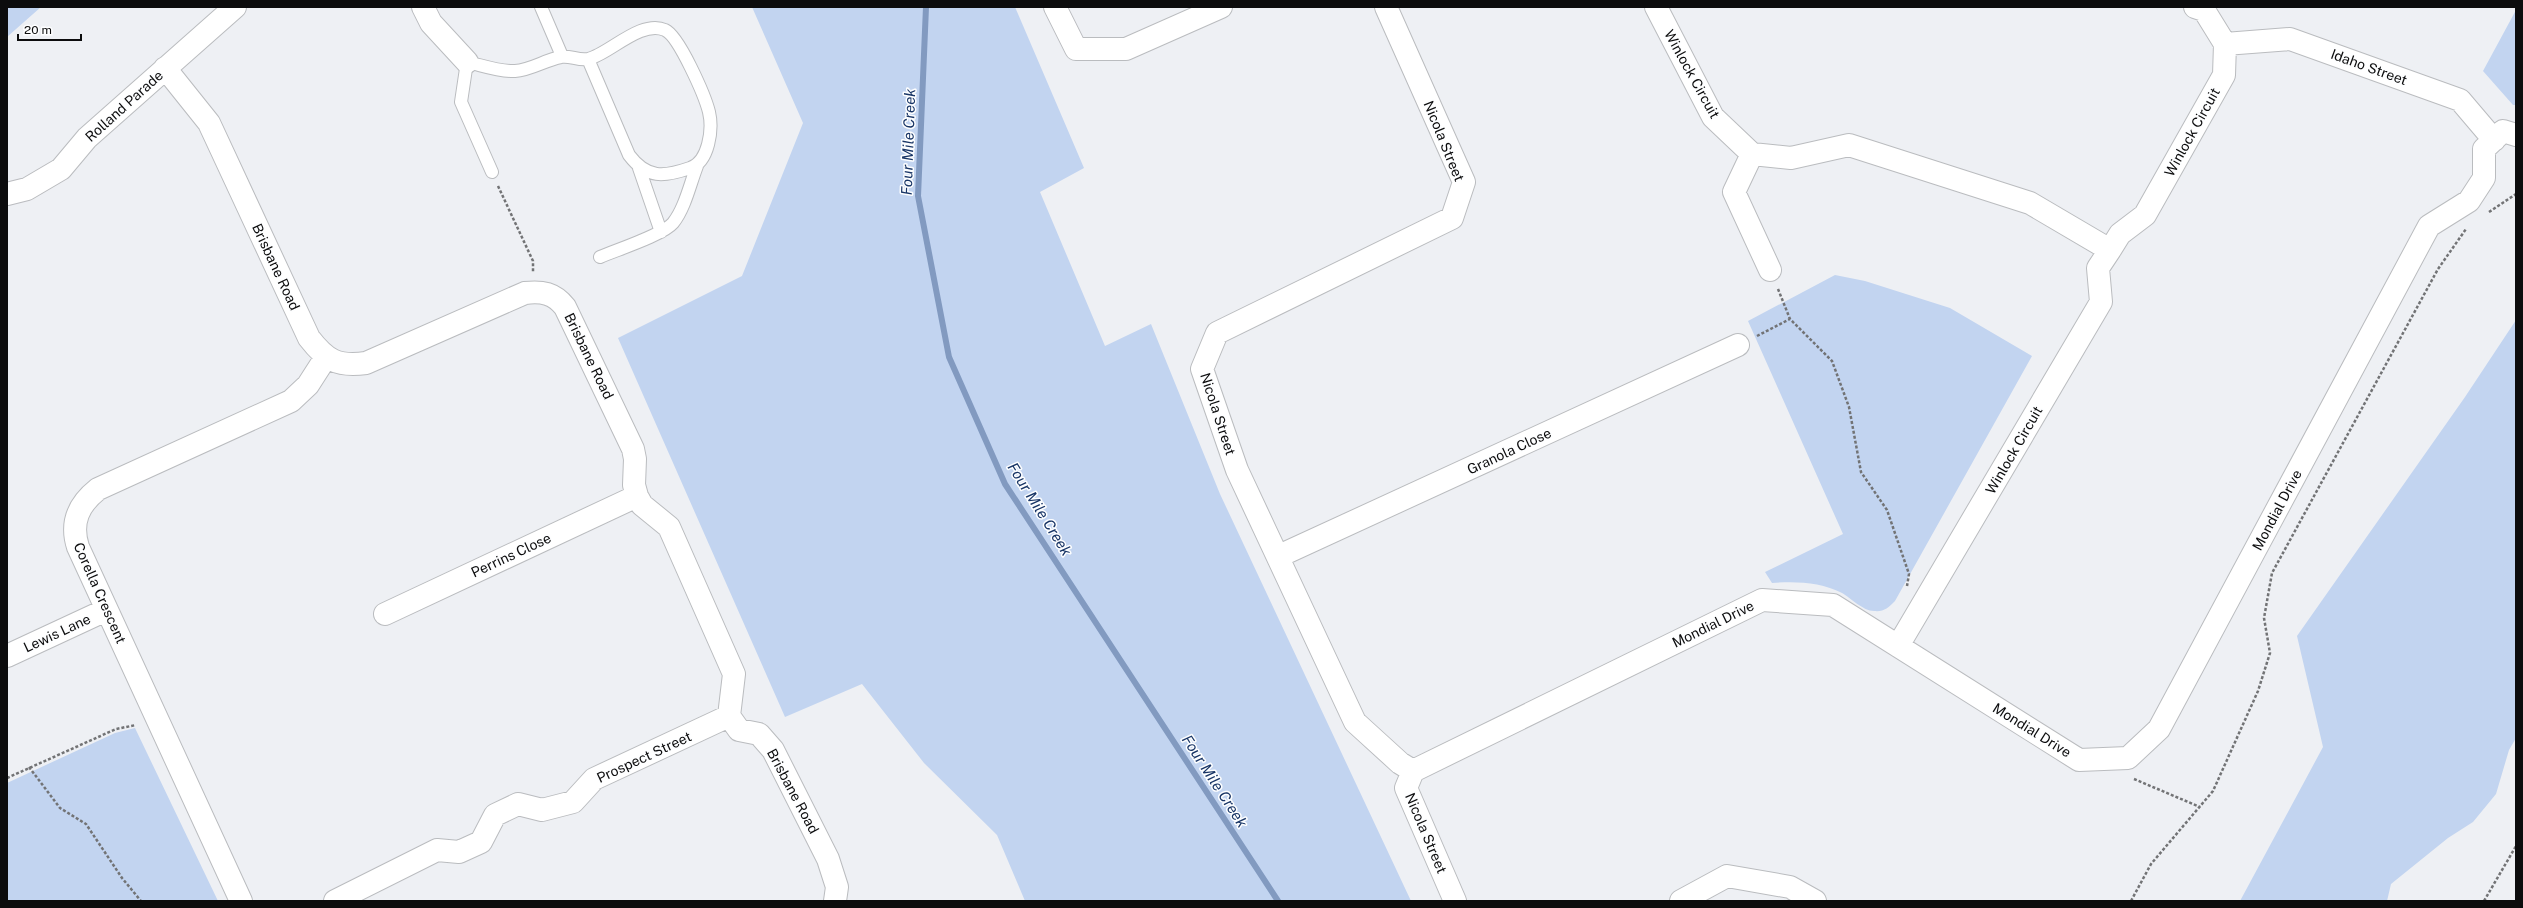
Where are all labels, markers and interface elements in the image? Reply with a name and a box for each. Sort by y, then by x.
scale bar [18,16,81,42]
text: 20 m [24,23,52,37]
street label: Winlock Circuit [1661,27,1723,121]
street label: Idaho Street [2329,46,2409,88]
street label: Rolland Parade [82,67,166,145]
street label: Winlock Circuit [2161,85,2223,179]
water label: Four Mile Creek [898,87,918,196]
street label: Nicola Street [1421,98,1467,184]
street label: Brisbane Road [249,221,303,313]
street label: Brisbane Road [561,310,617,402]
street label: Nicola Street [1197,371,1239,457]
street label: Winlock Circuit [1982,403,2046,497]
street label: Granola Close [1464,425,1554,477]
water label: Four Mile Creek [1005,459,1076,560]
street label: Mondial Drive [2249,467,2305,553]
street label: Perrins Close [469,530,553,580]
street label: Corella Crescent [71,540,129,646]
street label: Mondial Drive [1669,597,1757,651]
street label: Lewis Lane [21,610,93,655]
street label: Mondial Drive [1990,700,2074,760]
street label: Prospect Street [594,728,694,786]
water label: Four Mile Creek [1179,732,1252,831]
street label: Brisbane Road [764,746,822,836]
street label: Nicola Street [1402,790,1450,876]

